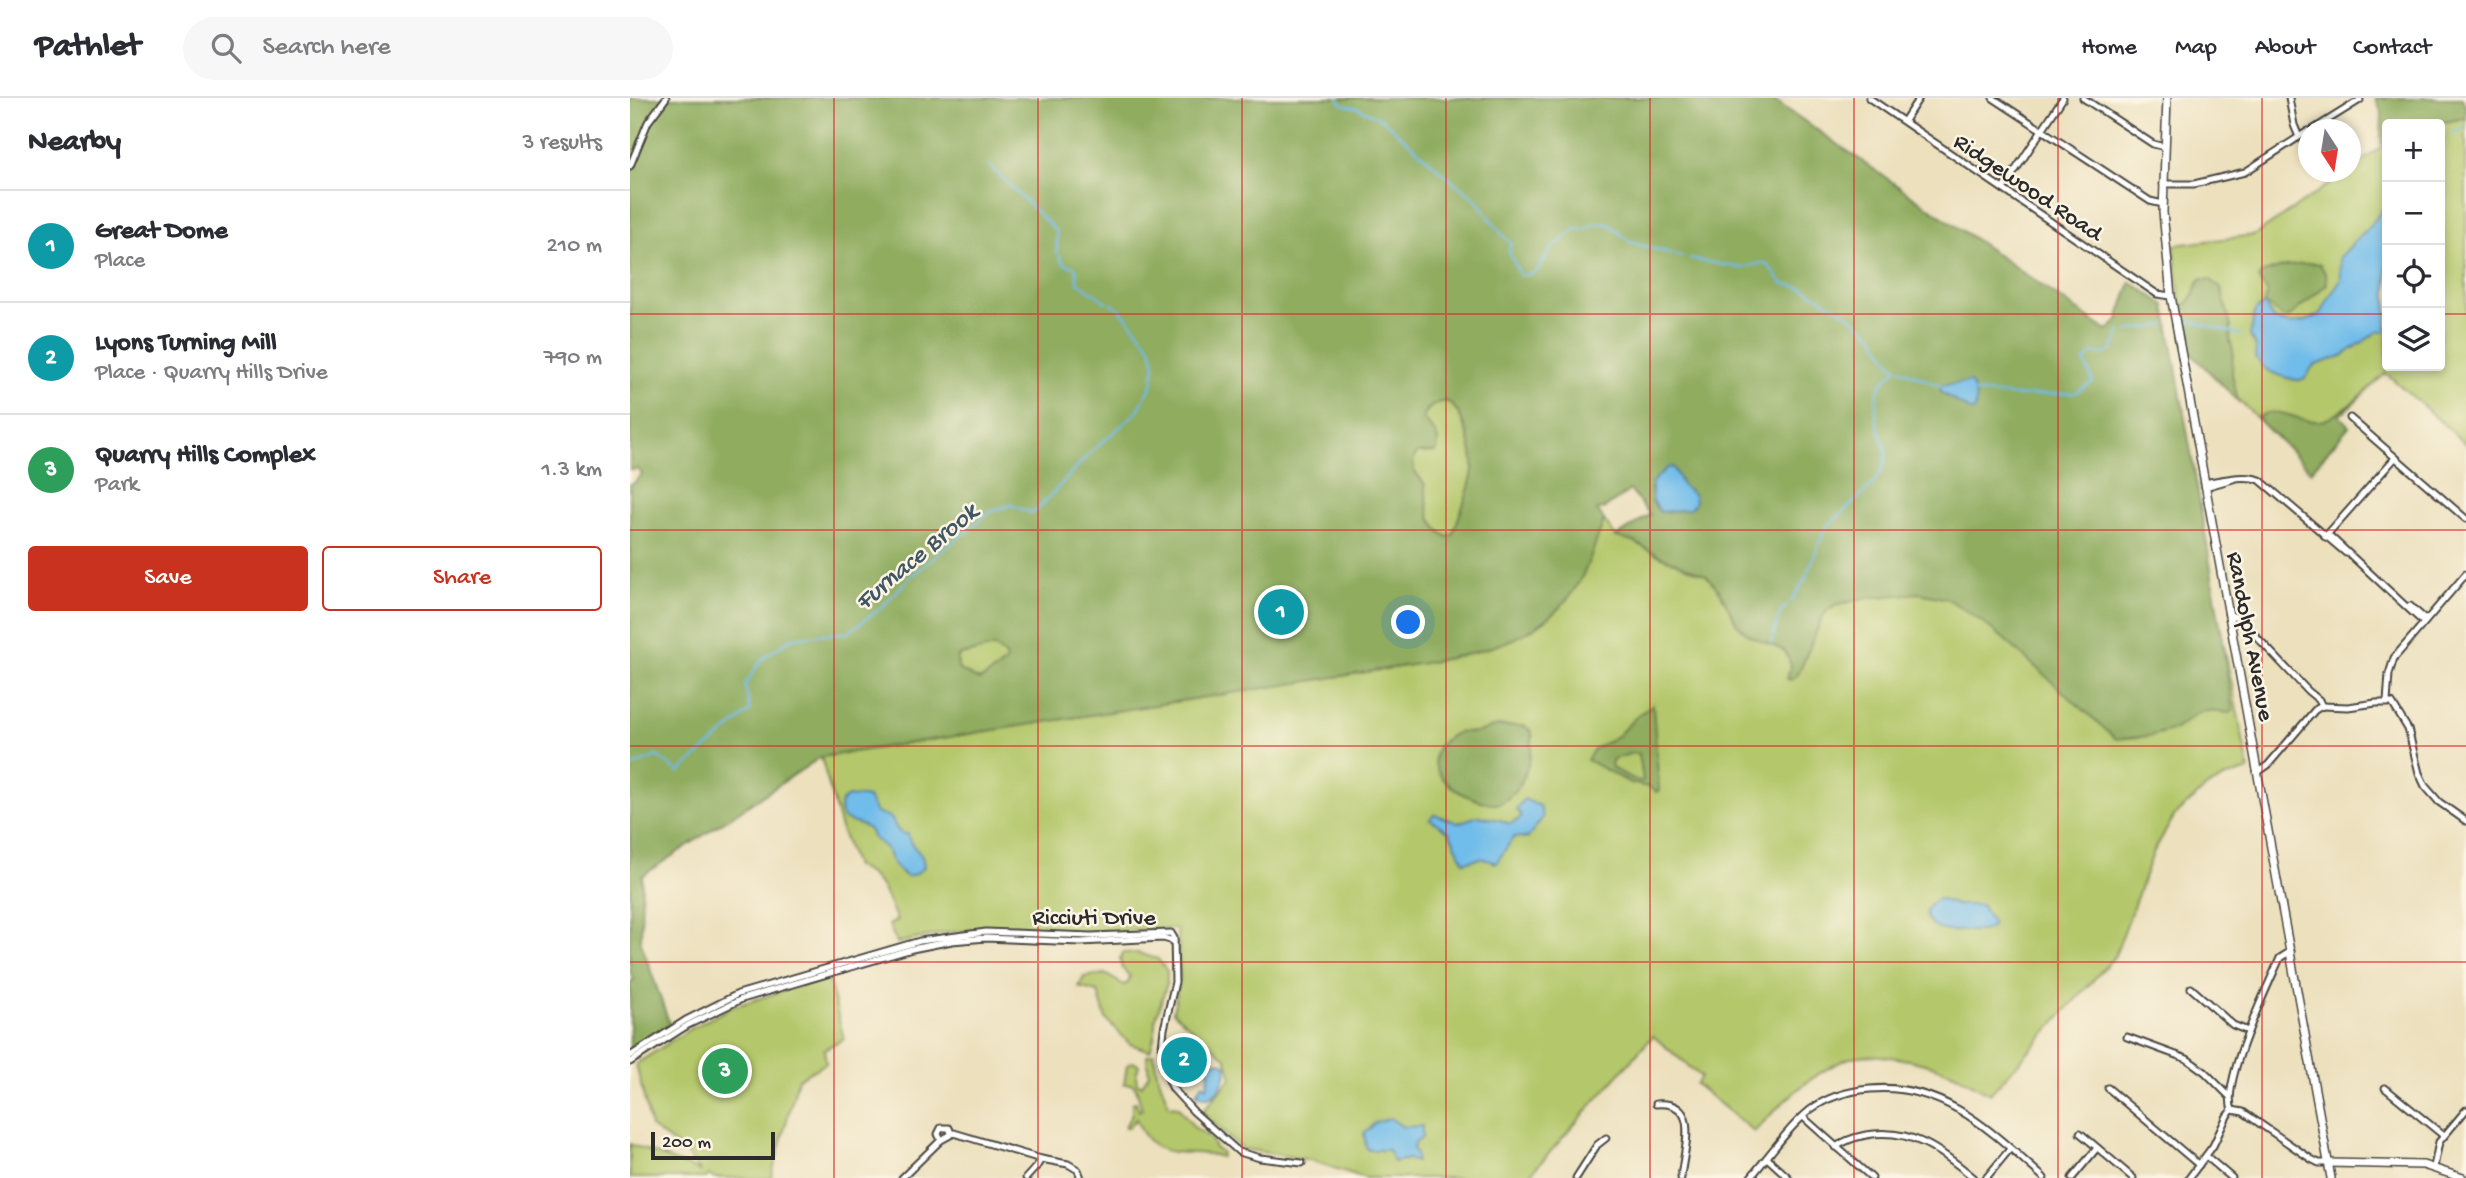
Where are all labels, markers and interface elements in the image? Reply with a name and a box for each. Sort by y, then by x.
search box [183,17,673,80]
text: Pathlet [35,29,141,67]
icon: search [207,29,245,67]
text: Search here [263,33,391,64]
text: Home [2081,34,2137,63]
text: Map [2175,34,2217,63]
text: About [2255,34,2315,63]
text: Contact [2353,34,2431,63]
north arrow [2298,119,2361,182]
map controls [2382,119,2445,371]
button: + [2382,119,2445,182]
text: Nearby [28,126,121,161]
street label: Ridgewood Road [1947,128,2109,251]
text: 3 results [522,130,602,157]
button: − [2382,182,2445,245]
text: Great Dome [95,217,228,248]
text: 1 [46,233,56,260]
text: 210 m [547,233,602,260]
button: locate [2382,245,2445,308]
text: Place [95,248,145,275]
button: layers [2382,308,2445,371]
text: Lyons Turning Mill [95,329,277,360]
text: 2 [45,345,57,372]
text: 790 m [544,345,602,372]
text: Place · Quarry Hills Drive [95,360,328,387]
text: Quarry Hills Complex [95,441,316,472]
text: 3 [45,457,57,484]
text: 1.3 km [542,457,602,484]
text: Park [95,472,139,499]
water label: Furnace Brook [850,496,988,619]
button: Save [28,546,308,611]
button: Share [322,546,602,611]
street label: Randolph Avenue [2218,550,2279,724]
pin: 1 [1258,586,1304,638]
your location [1391,605,1425,639]
street label: Ricciuti Drive [1032,905,1156,934]
pin: 2 [1161,1034,1207,1086]
pin: 3 [702,1045,748,1097]
scale bar [651,1129,775,1161]
text: 200 m [662,1132,711,1155]

